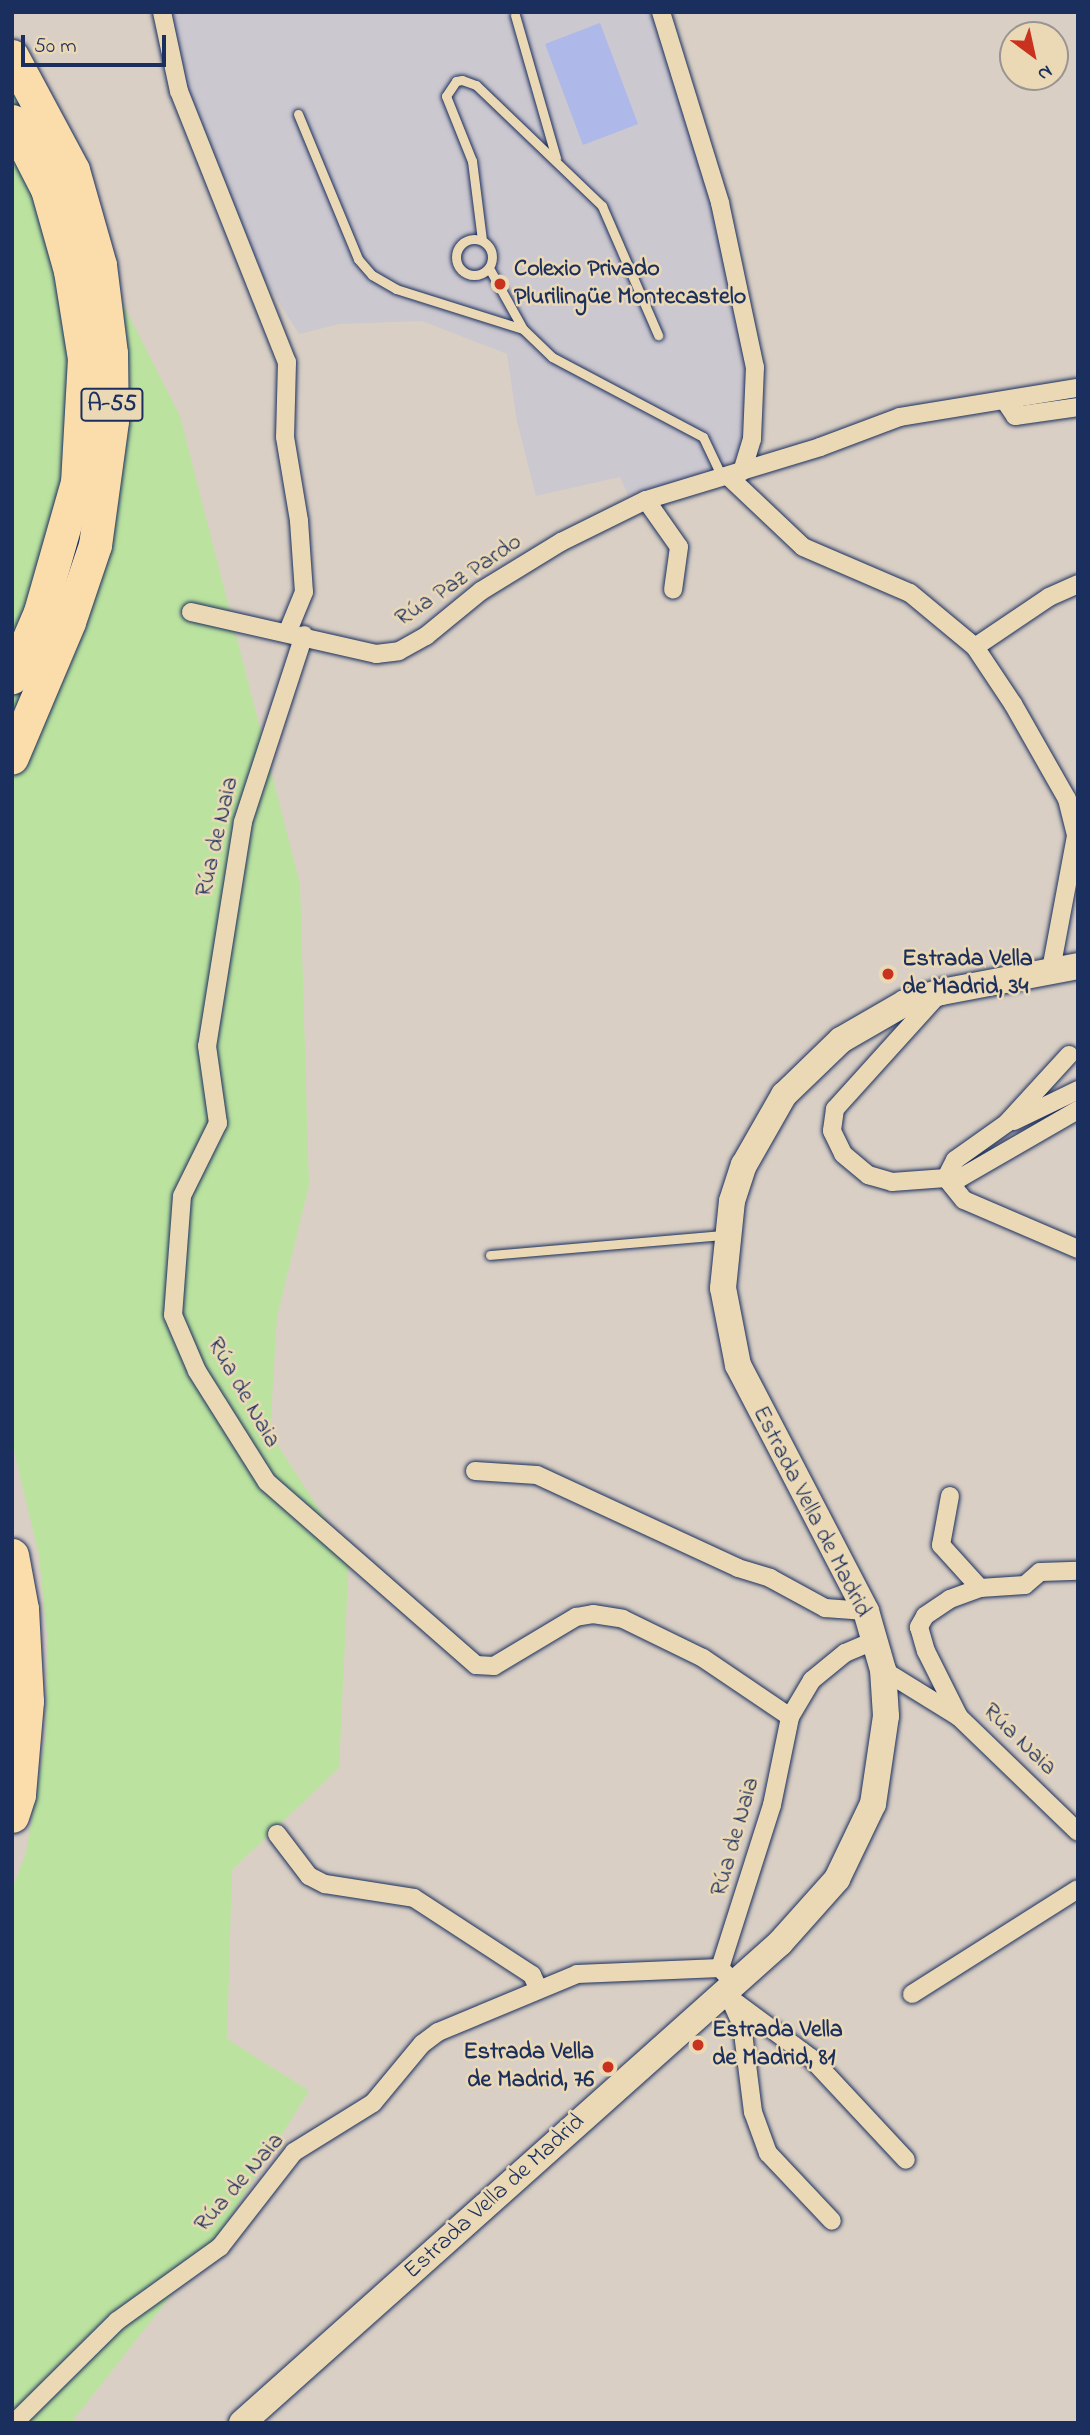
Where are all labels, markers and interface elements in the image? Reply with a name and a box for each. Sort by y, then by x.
scale bar [24,21,170,65]
north arrow [999,21,1069,91]
text: 50 m [34,32,77,62]
text: N [1032,58,1057,87]
place label: Colexio Privado Plurilingüe Montecastelo [514,256,746,312]
marker: Colexio Privado Plurilingüe Montecastelo [492,276,508,292]
road number: A-55 [79,386,145,424]
street label: Rúa Paz Pardo [390,528,528,634]
street label: Rúa de Naia [190,774,246,900]
place label: Estrada Vella de Madrid, 34 [902,946,1033,1002]
marker: Estrada Vella de Madrid, 34 [880,966,896,982]
street label: Rúa de Naia [200,1333,286,1453]
street label: Estrada Vella de Madrid [745,1402,877,1622]
street label: Rúa Naia [976,1698,1062,1782]
street label: Rúa de Naia [705,1774,767,1900]
place label: Estrada Vella de Madrid, 81 [712,2017,843,2073]
marker: Estrada Vella de Madrid, 81 [690,2037,706,2053]
place label: Estrada Vella de Madrid, 76 [463,2039,594,2095]
marker: Estrada Vella de Madrid, 76 [600,2059,616,2075]
street label: Estrada Vella de Madrid [399,2108,591,2286]
street label: Rúa de Naia [189,2127,291,2239]

